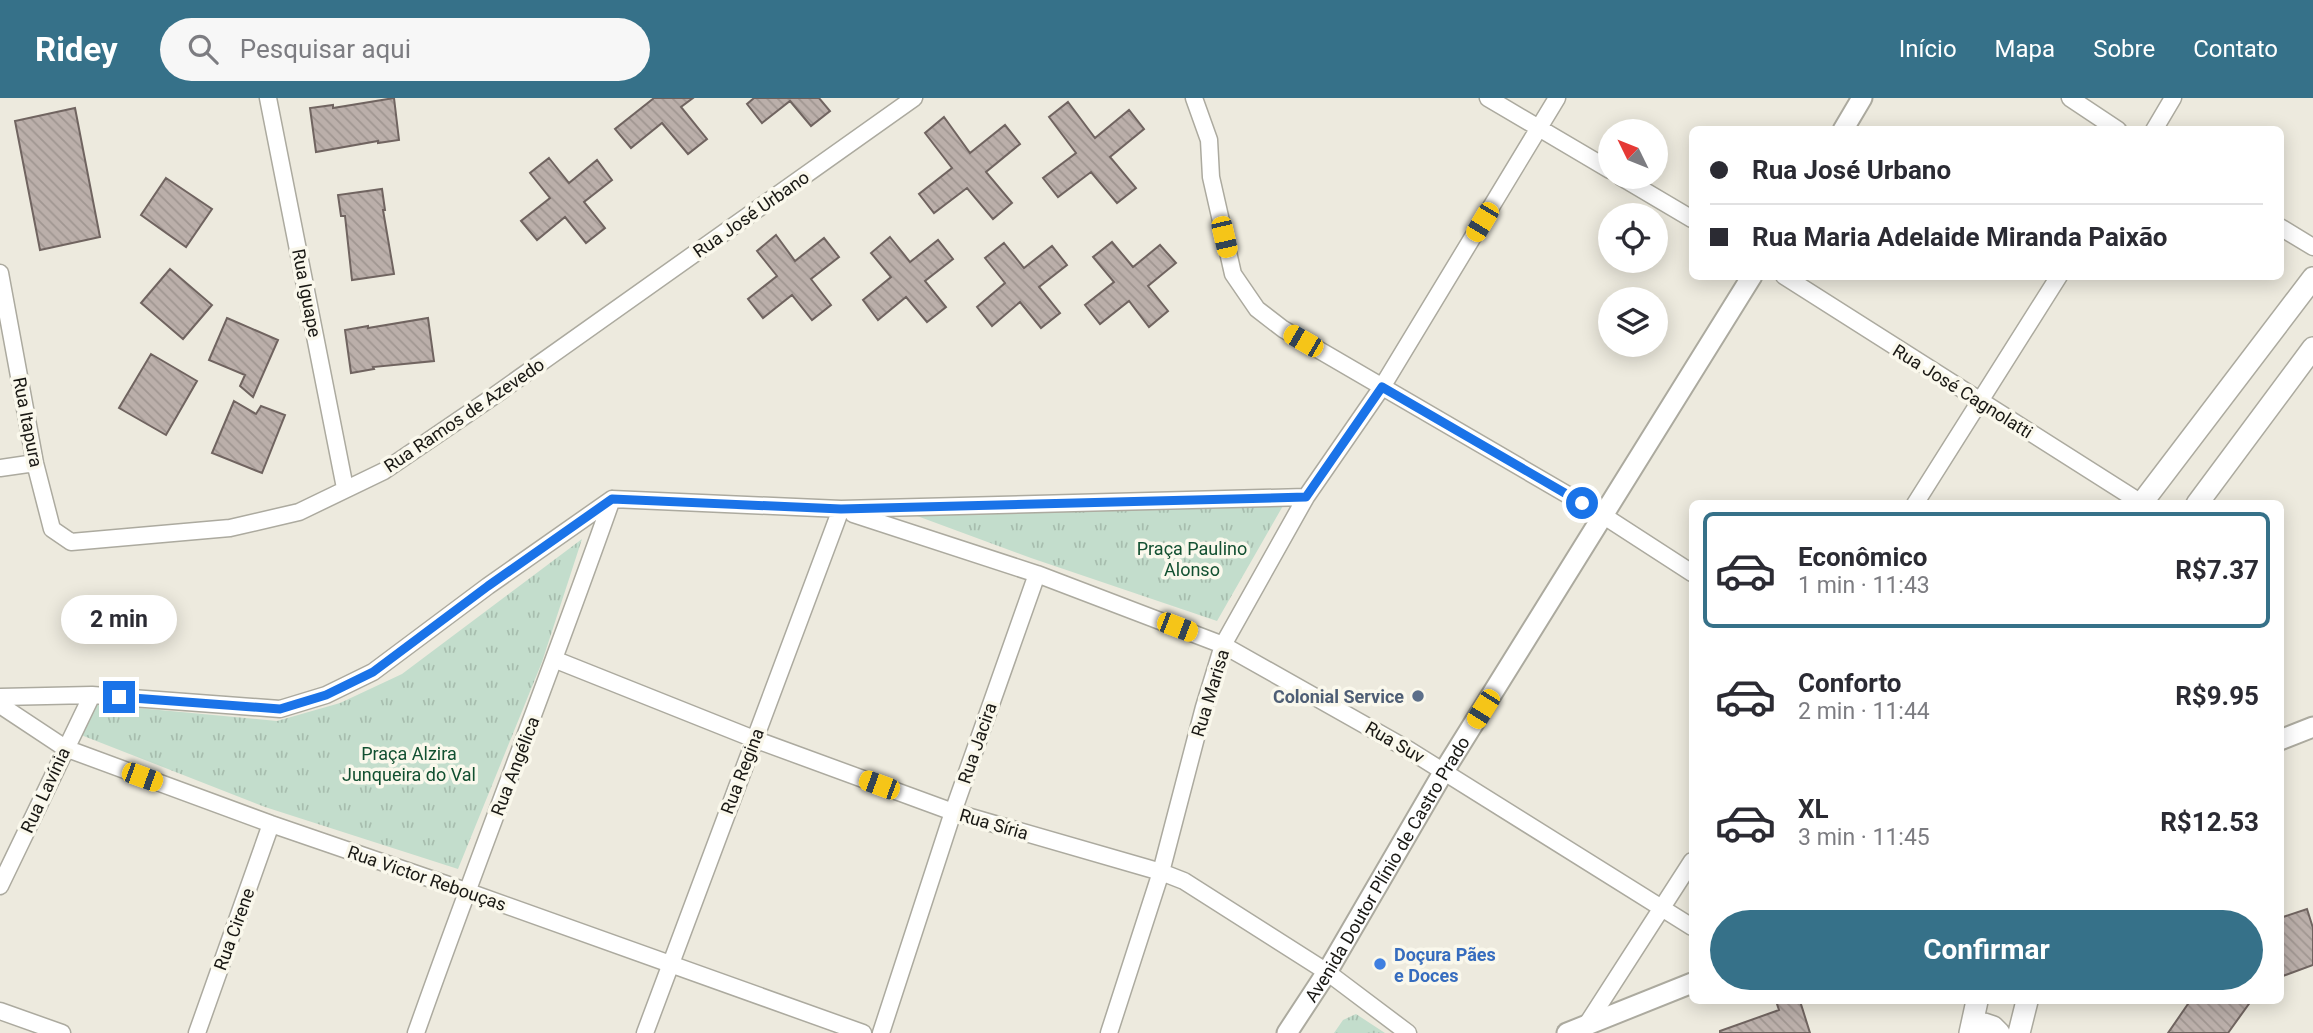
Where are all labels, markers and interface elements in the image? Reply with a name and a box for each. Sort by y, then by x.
search box [160,18,650,81]
text: Ridey [35,30,118,69]
icon: search [184,30,222,68]
text: Pesquisar aqui [240,34,411,64]
text: Início [1899,35,1957,63]
text: Mapa [1995,35,2055,63]
text: Sobre [2093,35,2155,63]
text: Contato [2193,35,2278,63]
north arrow [1598,119,1668,189]
map controls [1598,119,1668,357]
text: Rua José Urbano [1752,155,1951,185]
street label: Rua José Urbano [689,166,813,262]
car [1463,199,1502,245]
button: locate [1598,203,1668,273]
car [1210,214,1239,260]
text: Rua Maria Adelaide Miranda Paixão [1752,222,2168,252]
street label: Rua Iguape [288,247,326,339]
button: layers [1598,287,1668,357]
car [1280,321,1327,361]
street label: Rua José Cagnolatti [1889,339,2037,443]
street label: Rua Ramos de Azevedo [380,354,548,476]
street label: Rua Itapura [9,375,47,469]
route start [1566,487,1598,519]
park label: Praça Paulino Alonso [1137,538,1247,580]
icon: car [1714,539,1777,602]
text: Econômico [1798,542,1927,572]
text: R$7.37 [2175,555,2259,585]
text: 1 min · 11:43 [1798,572,1930,599]
callout: 2 min [61,596,177,644]
text: 2 min [90,606,148,633]
car [1154,610,1201,644]
street label: Rua Marisa [1187,647,1233,739]
icon: car [1714,665,1777,728]
text: Conforto [1798,668,1902,698]
route end [103,681,135,713]
text: R$9.95 [2175,681,2259,711]
place label: Colonial Service [1273,686,1404,707]
car [1463,686,1504,732]
marker: Colonial Service [1410,688,1426,704]
text: 2 min · 11:44 [1798,698,1930,725]
street label: Rua Jacira [953,700,1001,786]
street label: Rua Angélica [486,713,544,819]
street label: Rua Suv [1362,717,1428,767]
street label: Rua Regina [716,725,768,817]
street label: Avenida Doutor Plínio de Castro Prado [1300,732,1474,1006]
park label: Praça Alzira Junqueira do Val [342,743,476,785]
street label: Rua Lavínia [16,744,74,836]
car [119,760,166,794]
car [856,768,903,802]
icon: car [1714,791,1777,854]
text: XL [1798,794,1829,824]
street label: Rua Síria [957,804,1031,844]
text: R$12.53 [2160,807,2259,837]
text: 3 min · 11:45 [1798,824,1930,851]
street label: Rua Victor Rebouças [345,841,509,915]
street label: Rua Cirene [209,885,259,973]
button: Confirmar [1710,910,2263,990]
place label: Doçura Pães e Doces [1394,944,1496,986]
marker: Doçura Pães e Doces [1372,956,1388,972]

